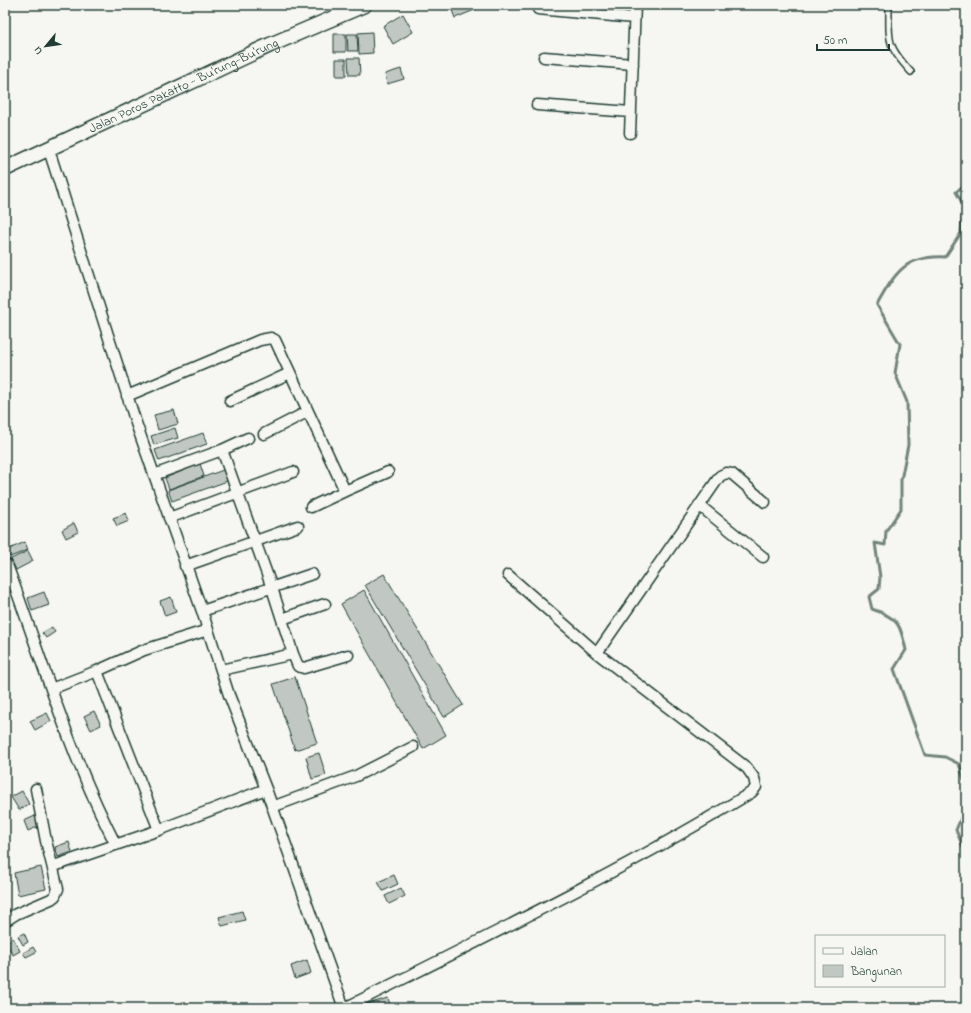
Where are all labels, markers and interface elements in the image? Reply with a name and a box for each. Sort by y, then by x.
north arrow [26,26,66,66]
scale bar [817,26,889,52]
text: 50 m [823,32,847,50]
street label: Jalan Poros Pakatto - Bu'rung-Bu'rung [86,33,282,138]
text: U [29,43,47,57]
legend [815,935,945,987]
text: Jalan [851,943,878,961]
text: Bangunan [850,963,902,982]

